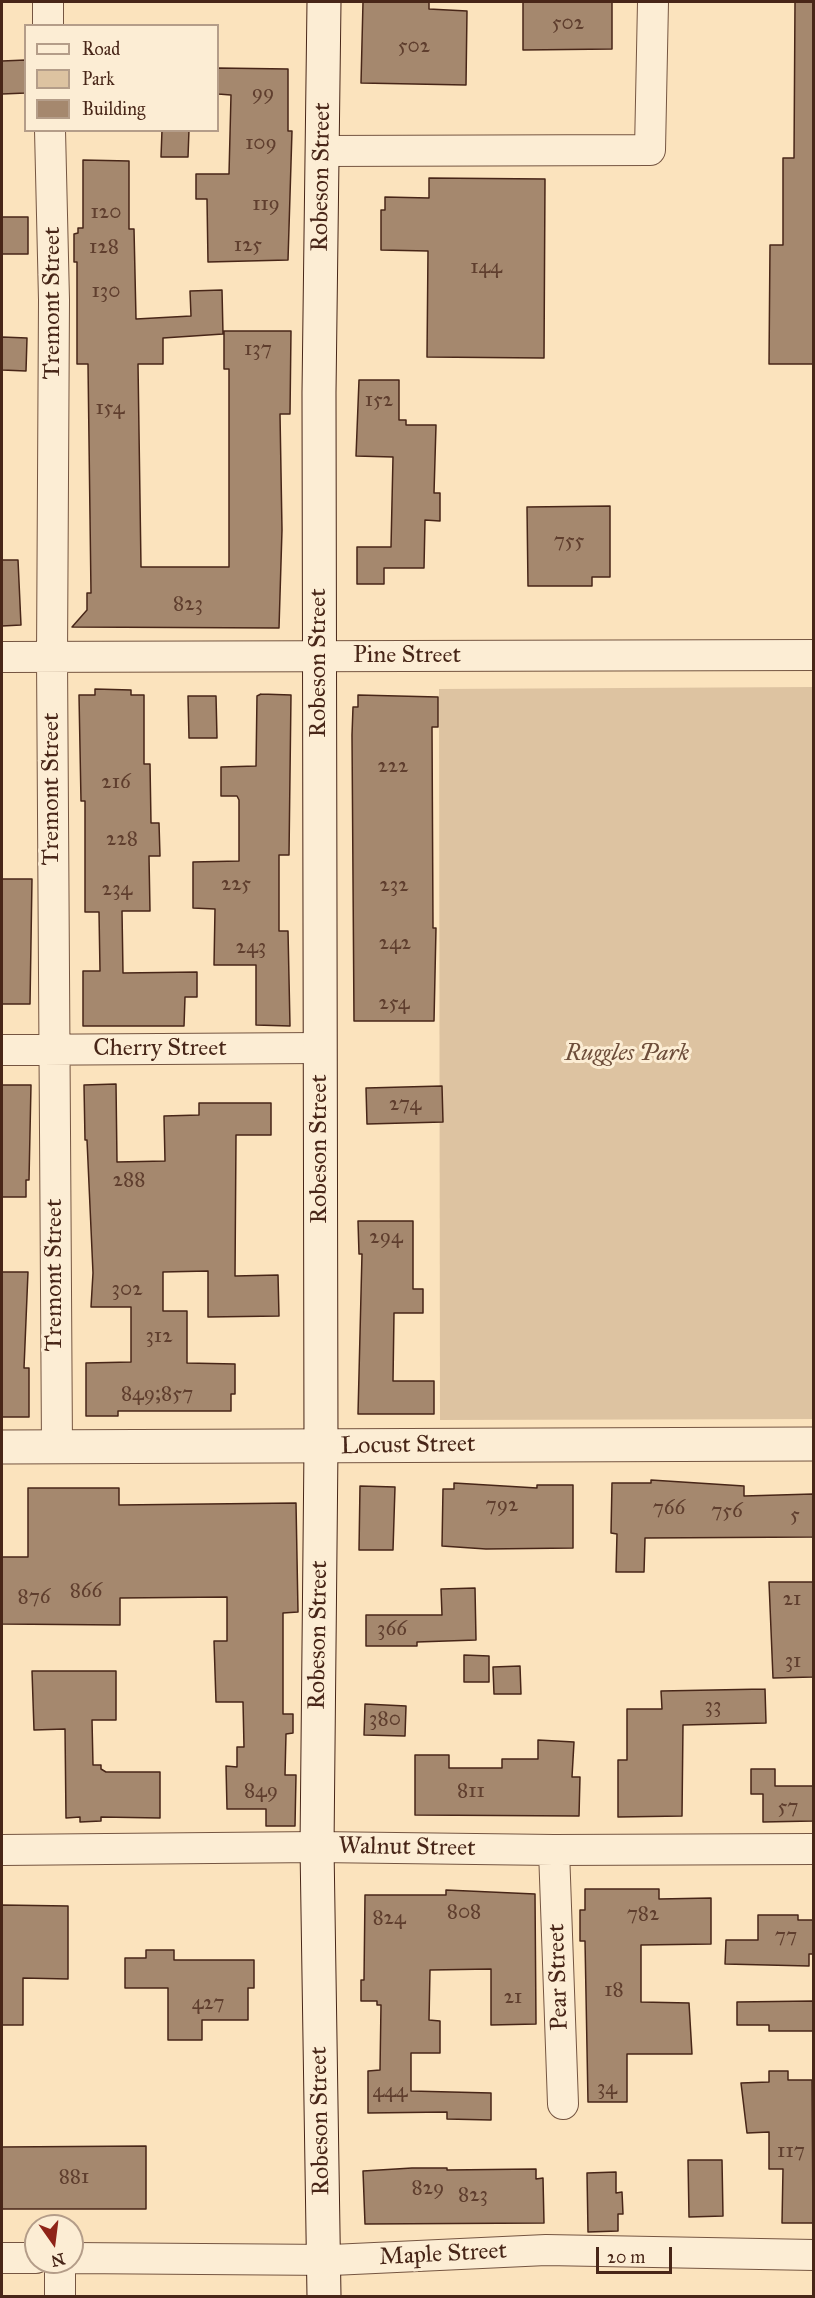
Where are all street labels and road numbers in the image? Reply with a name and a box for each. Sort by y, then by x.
street label: Robeson Street [306,102,338,252]
street label: Tremont Street [39,226,67,380]
street label: Robeson Street [305,588,333,738]
street label: Pine Street [353,642,461,670]
street label: Tremont Street [38,712,66,866]
street label: Cherry Street [93,1035,227,1063]
street label: Robeson Street [306,1074,334,1224]
street label: Tremont Street [41,1198,69,1352]
street label: Locust Street [340,1430,476,1462]
street label: Robeson Street [303,1560,335,1710]
street label: Walnut Street [338,1832,476,1864]
street label: Pear Street [543,1923,575,2031]
street label: Robeson Street [305,2046,337,2196]
street label: Maple Street [378,2237,508,2273]

